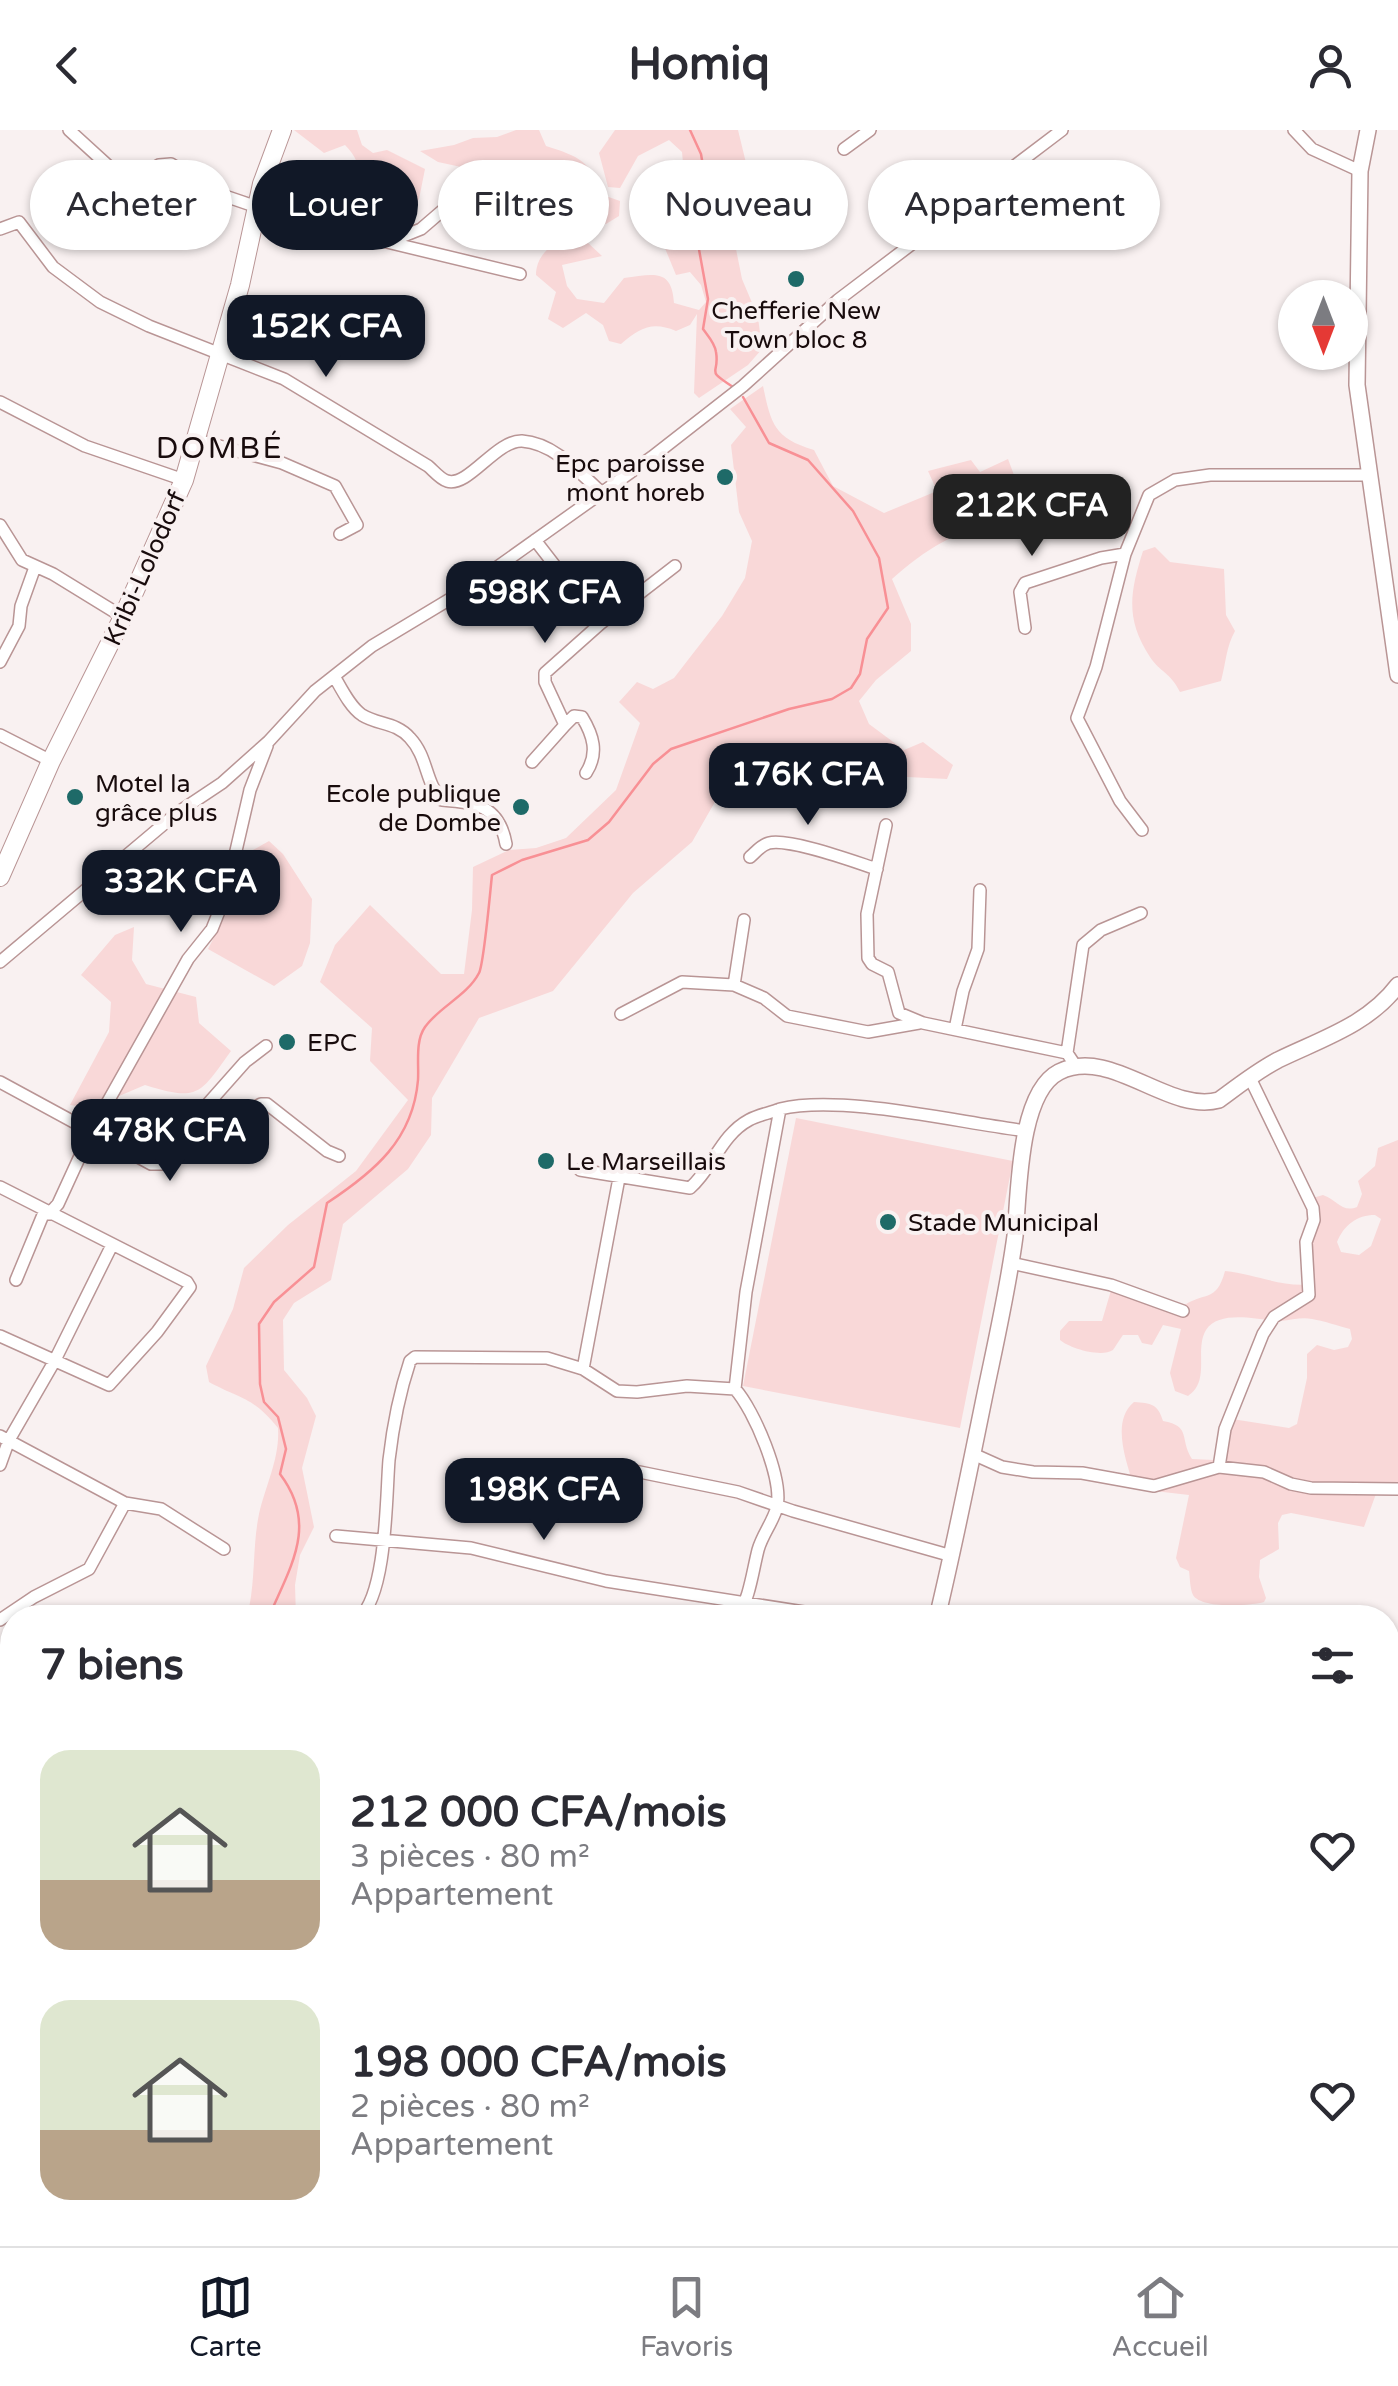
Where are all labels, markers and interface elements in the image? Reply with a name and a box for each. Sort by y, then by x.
icon: back [40,38,95,93]
text: Homiq [628,38,770,92]
icon: person [1303,38,1358,93]
chip: Acheter [30,160,232,250]
chip: Louer [252,160,418,250]
chip: Filtres [438,160,609,250]
chip: Nouveau [629,160,848,250]
chip: Appartement [868,160,1160,250]
marker: Chefferie New Town bloc 8 [785,268,807,290]
north arrow [1278,280,1368,370]
map controls [1278,280,1368,370]
pin: 152K CFA [223,295,429,380]
place label: Chefferie New Town bloc 8 [711,296,881,355]
text: 152K CFA [249,308,403,346]
district label: DOMBÉ [156,430,284,467]
place label: Epc paroisse mont horeb [555,449,705,508]
marker: Epc paroisse mont horeb [714,466,736,488]
pin: 212K CFA [929,474,1135,559]
street label: Kribi-Lolodorf [97,486,193,650]
text: 212K CFA [955,487,1109,525]
pin: 598K CFA [442,561,648,646]
text: 598K CFA [468,574,622,612]
pin: 176K CFA [705,743,911,828]
text: 176K CFA [731,756,885,794]
place label: Motel la grâce plus [95,769,218,828]
place label: Ecole publique de Dombe [326,779,501,838]
marker: Motel la grâce plus [64,786,86,808]
marker: Ecole publique de Dombe [510,796,532,818]
pin: 332K CFA [78,850,284,935]
text: 332K CFA [104,863,258,901]
place label: EPC [307,1028,357,1058]
marker: EPC [276,1031,298,1053]
pin: 478K CFA [67,1099,273,1184]
text: 478K CFA [93,1112,247,1150]
place label: Le Marseillais [566,1147,726,1177]
marker: Le Marseillais [535,1150,557,1172]
place label: Stade Municipal [908,1208,1099,1238]
marker: Stade Municipal [877,1211,899,1233]
pin: 198K CFA [441,1458,647,1543]
text: 198K CFA [467,1471,621,1509]
icon: filters [1305,1638,1360,1693]
text: 7 biens [40,1640,184,1691]
text: 212 000 CFA/mois [350,1787,727,1838]
icon: home [120,1790,240,1910]
icon: heart [1305,1823,1360,1878]
text: 3 pièces · 80 m² [350,1838,590,1876]
text: Appartement [350,1876,553,1914]
text: 198 000 CFA/mois [350,2037,727,2088]
icon: home [120,2040,240,2160]
icon: heart [1305,2073,1360,2128]
text: 2 pièces · 80 m² [350,2088,590,2126]
text: Appartement [350,2126,553,2164]
tab: Carte [189,2270,262,2364]
tab: Favoris [640,2270,733,2364]
tab: Accueil [1112,2270,1209,2364]

